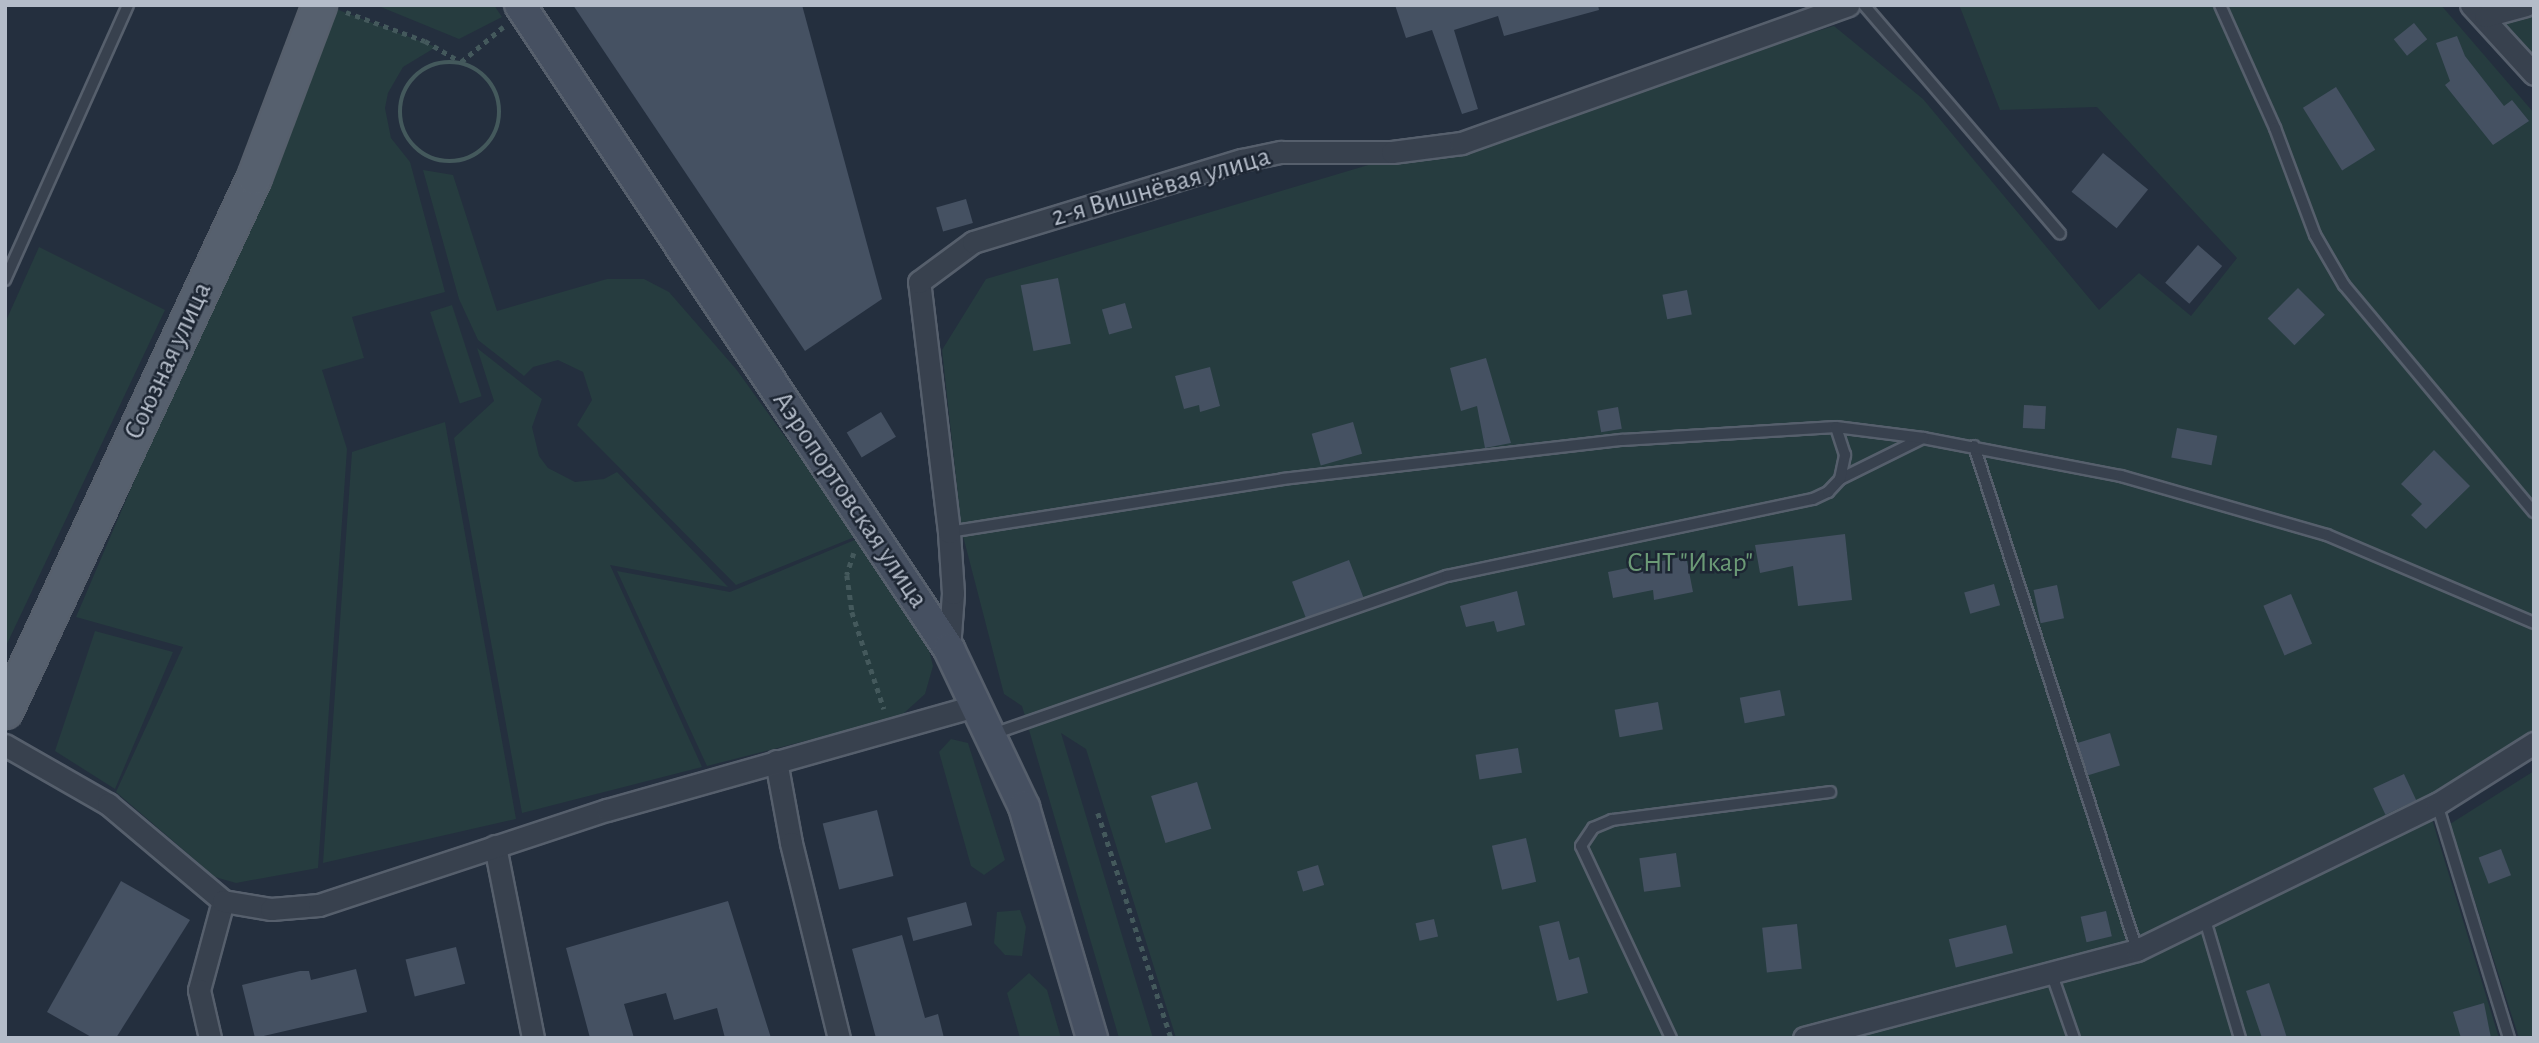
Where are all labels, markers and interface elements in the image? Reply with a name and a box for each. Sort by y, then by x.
street label: 2-я Вишнёвая улица [1048,140,1274,234]
street label: Союзная улица [117,277,219,445]
street label: Аэропортовская улица [765,385,935,615]
park label: СНТ "Икар" [1627,546,1753,580]

